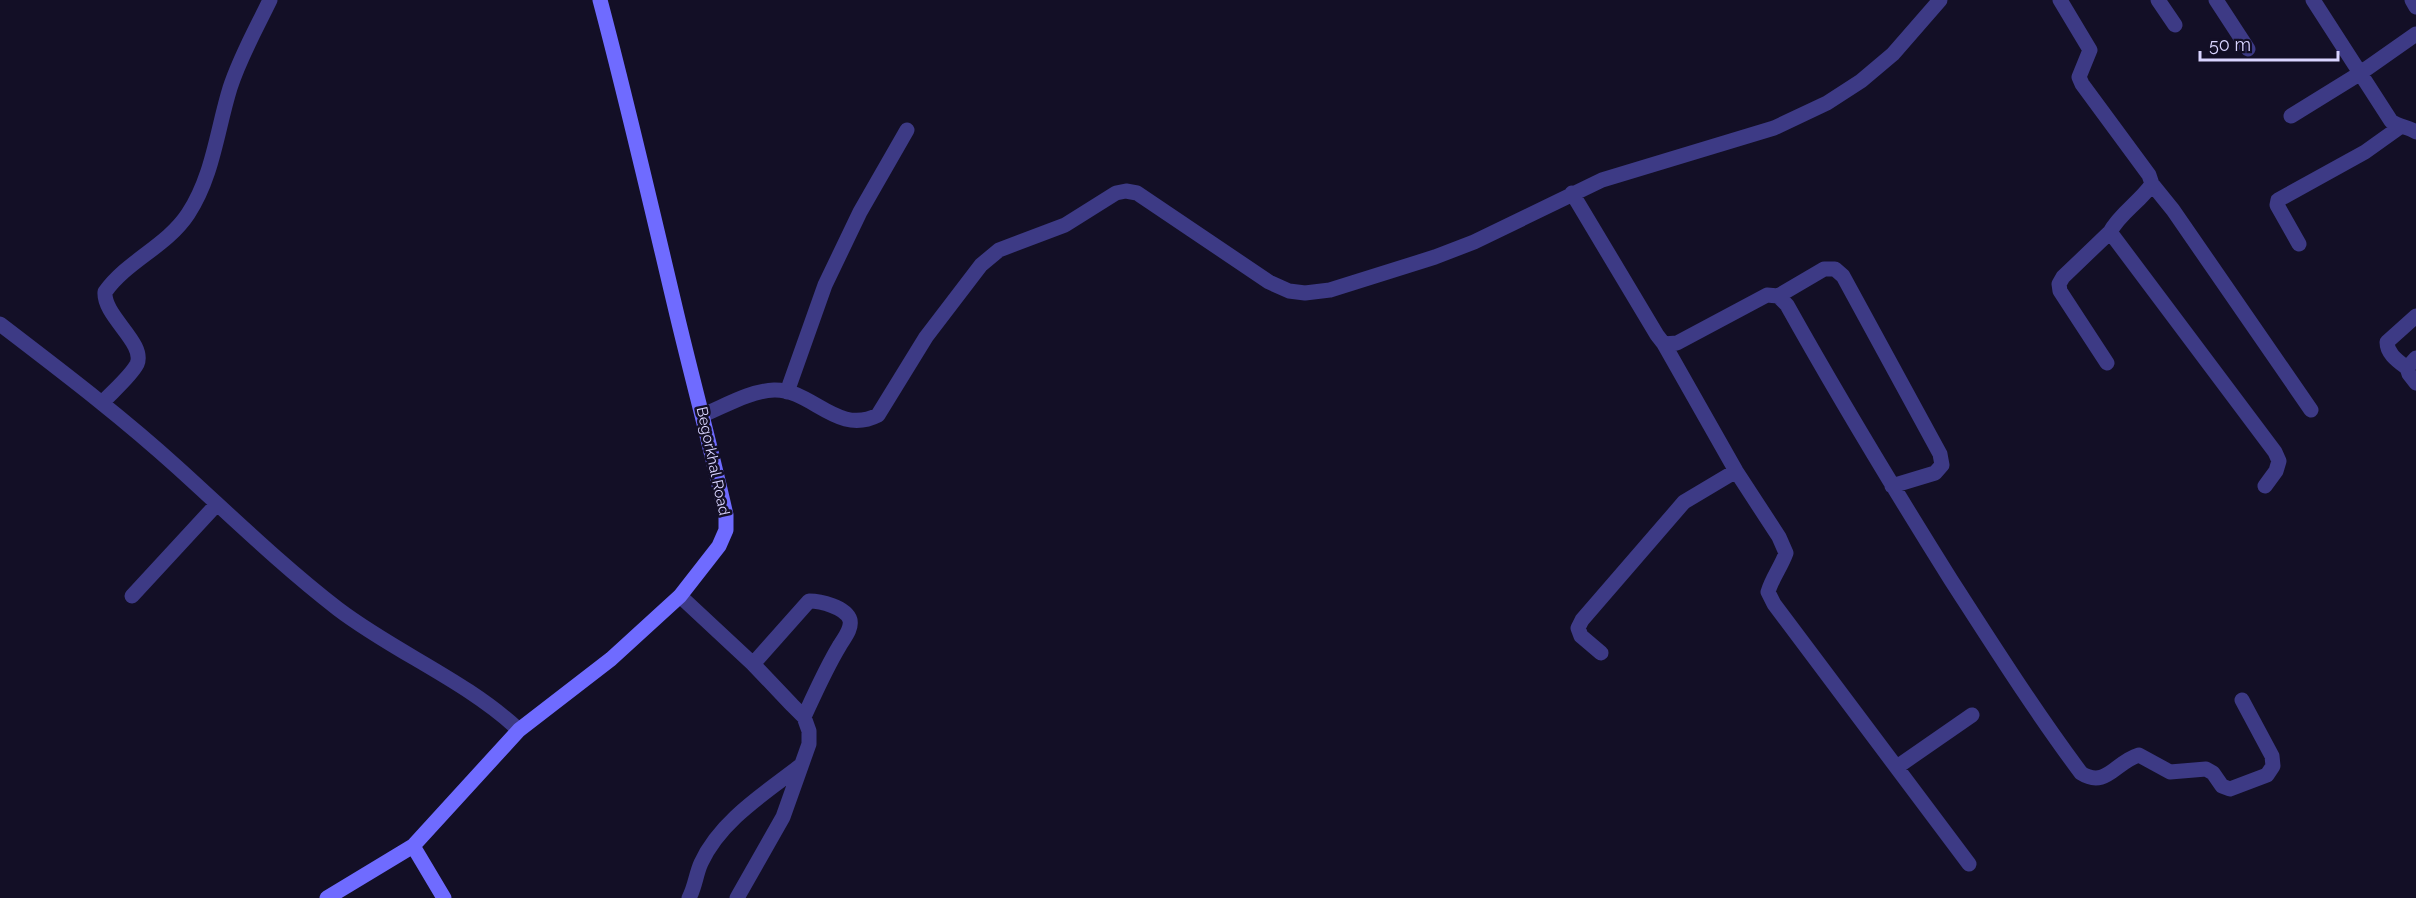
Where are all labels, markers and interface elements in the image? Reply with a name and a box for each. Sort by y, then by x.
scale bar [2200,24,2338,62]
text: 50 m [2209,34,2251,55]
street label: Begorkhal Road [693,405,733,517]

